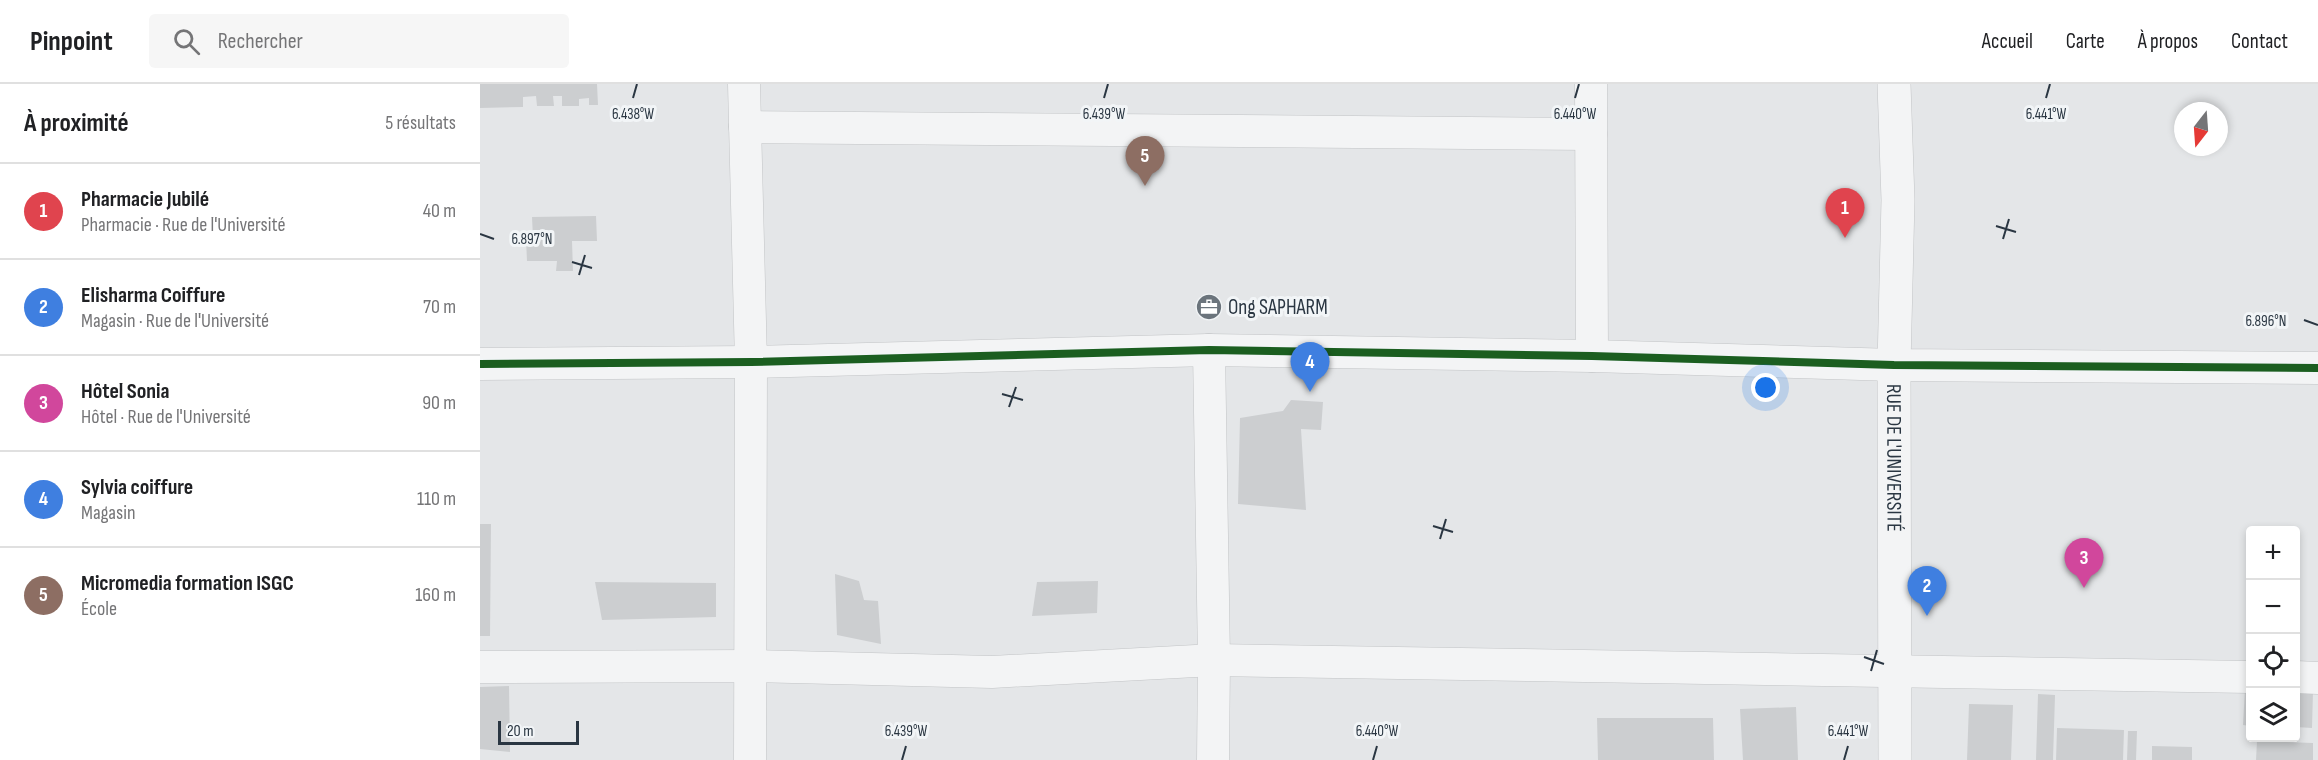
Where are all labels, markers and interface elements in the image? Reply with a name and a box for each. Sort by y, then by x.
search box [149,14,569,68]
text: Pinpoint [30,25,113,58]
icon: search [170,25,203,58]
text: Rechercher [218,28,303,55]
text: Accueil [1982,29,2033,54]
text: Carte [2066,29,2105,54]
text: À propos [2138,29,2198,54]
text: Contact [2231,29,2288,54]
north arrow [2174,102,2228,156]
text: 6.438°W [612,105,654,124]
text: 6.439°W [1083,105,1125,124]
text: 6.440°W [1554,105,1597,124]
text: 6.441°W [2026,105,2066,124]
text: À proximité [24,108,129,139]
text: 5 résultats [385,111,456,135]
pin: 5 [1126,136,1164,186]
text: Pharmacie Jubilé [81,186,209,213]
pin: 1 [1826,188,1864,238]
text: 1 [40,199,47,223]
text: 40 m [423,199,456,223]
text: Pharmacie · Rue de l'Université [81,213,285,237]
text: 6.897°N [512,230,552,249]
text: Elisharma Coiffure [81,282,225,309]
office icon: Ong SAPHARM [1194,292,1224,322]
text: 2 [39,295,48,319]
text: 70 m [423,295,456,319]
place label: Ong SAPHARM [1228,295,1328,320]
text: Magasin · Rue de l'Université [81,309,269,333]
text: 6.896°N [2246,312,2286,331]
pin: 4 [1290,342,1330,392]
your location [1751,373,1780,402]
text: Hôtel Sonia [81,378,170,405]
street label: RUE DE L'UNIVERSITÉ [1881,384,1906,532]
text: 3 [39,391,48,415]
text: 90 m [422,391,456,415]
text: Hôtel · Rue de l'Université [81,405,251,429]
text: Sylvia coiffure [81,474,193,501]
text: 4 [39,487,48,511]
text: 110 m [417,487,456,511]
text: Magasin [81,501,135,525]
map controls [2246,526,2300,742]
button: + [2246,526,2300,580]
pin: 3 [2064,538,2104,588]
pin: 2 [1908,566,1946,616]
text: Micromedia formation ISGC [81,570,294,597]
button: − [2246,580,2300,634]
text: 5 [39,583,48,607]
text: 160 m [415,583,456,607]
text: École [81,597,117,621]
button: locate [2246,634,2300,688]
button: layers [2246,688,2300,742]
scale bar [498,718,579,746]
text: 20 m [507,722,534,741]
text: 6.439°W [885,722,927,741]
text: 6.440°W [1356,722,1399,741]
text: 6.441°W [1828,722,1868,741]

